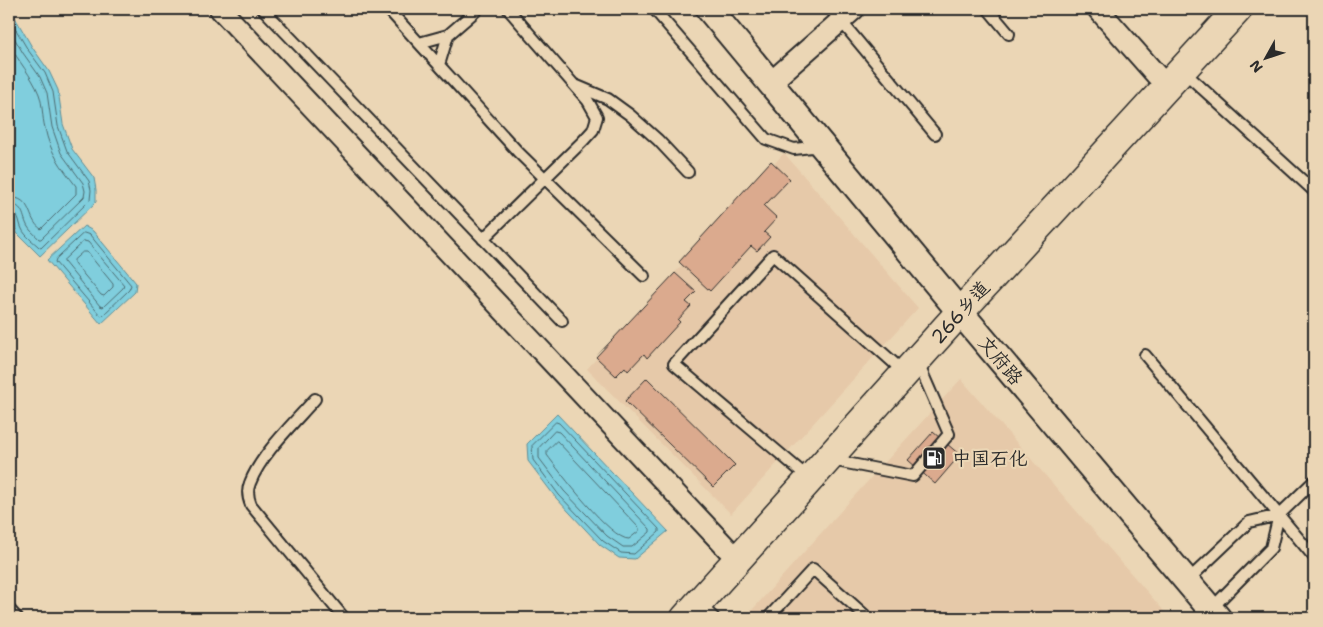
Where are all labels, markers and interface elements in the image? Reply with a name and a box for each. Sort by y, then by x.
north arrow [1240,32,1290,82]
text: N [1246,56,1267,76]
street label: 266乡道 [925,276,995,349]
street label: 文府路 [973,330,1029,390]
fuel station icon: 中国石化 [921,445,947,471]
place label: 中国石化 [952,446,1028,471]

